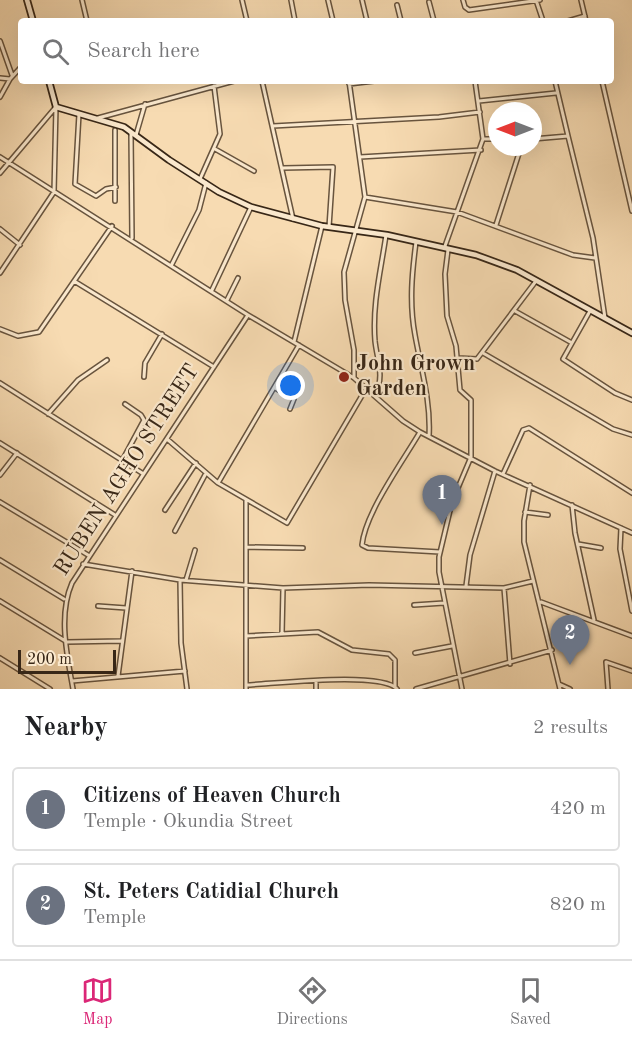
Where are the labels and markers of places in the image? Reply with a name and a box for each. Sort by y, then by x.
place label: John Grown Garden [356,353,475,400]
marker: John Grown Garden [337,370,351,384]
pin: 1 [422,476,462,525]
pin: 2 [550,616,590,665]

